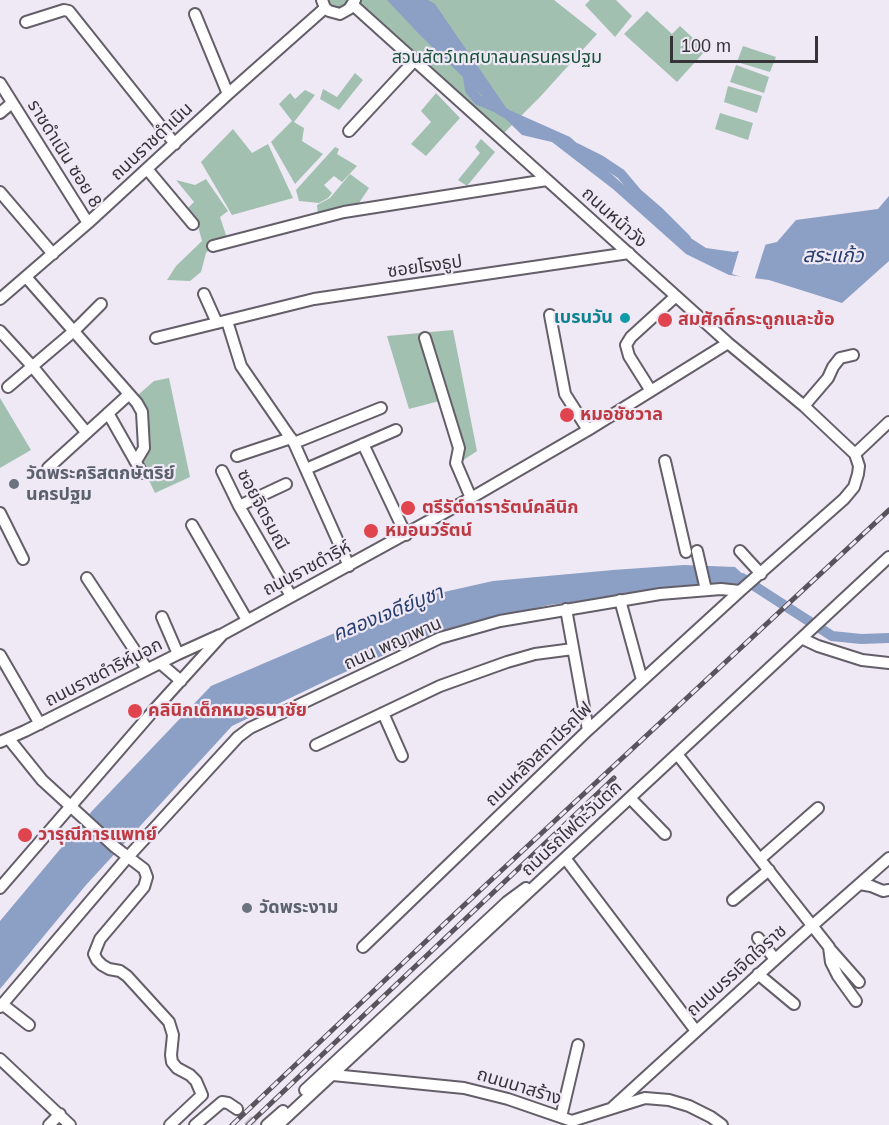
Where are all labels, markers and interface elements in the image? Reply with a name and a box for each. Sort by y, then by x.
scale bar [673,24,822,62]
text: 100 m [681,36,731,56]
park label: สวนสัตว์เทศบาลนครนครปฐม [392,47,602,69]
street label: ราชดำเนิน ซอย 8 [22,96,106,212]
street label: ถนนราชดำเนิน [106,98,198,186]
street label: ถนนหน้าวัง [577,183,651,253]
water label: สระแก้ว [802,244,864,268]
street label: ซอยโรงธูป [386,251,464,283]
place label: เบรนวัน [554,307,613,329]
place label: สมศักดิ์กระดูกและข้อ [678,309,835,331]
marker: เบรนวัน [618,311,632,325]
marker: สมศักดิ์กระดูกและข้อ [656,311,674,329]
place label: หมอชัชวาล [580,404,663,426]
marker: หมอชัชวาล [558,406,576,424]
place label: วัดพระคริสตกษัตริย์ นครปฐม [26,463,175,506]
street label: ซอยจิตรมณี [232,466,292,554]
marker: วัดพระคริสตกษัตริย์ นครปฐม [7,477,21,491]
place label: ตรีรัต์ดารารัตน์คลีนิก [422,497,579,519]
marker: ตรีรัต์ดารารัตน์คลีนิก [399,499,417,517]
place label: หมอนวรัตน์ [385,520,472,542]
marker: หมอนวรัตน์ [362,522,380,540]
street label: ถนนราชดำริห์ [259,537,355,601]
water label: คลองเจดีย์บูชา [329,581,447,647]
street label: ถนน พญาพาน [341,613,445,675]
street label: ถนนราชดำริห์นอก [42,634,166,712]
street label: ถนนหลังสถานีรถไฟ [481,699,597,811]
place label: คลินิกเด็กหมอธนาชัย [148,700,307,722]
marker: คลินิกเด็กหมอธนาชัย [126,702,144,720]
street label: ถนนรถไฟตะวันตก [517,777,627,881]
place label: วารุณีการแพทย์ [38,824,157,846]
marker: วารุณีการแพทย์ [16,826,34,844]
place label: วัดพระงาม [259,897,338,919]
marker: วัดพระงาม [240,901,254,915]
street label: ถนนบรรเจิดใจราช [683,920,791,1022]
street label: ถนนนาสร้าง [474,1064,564,1110]

